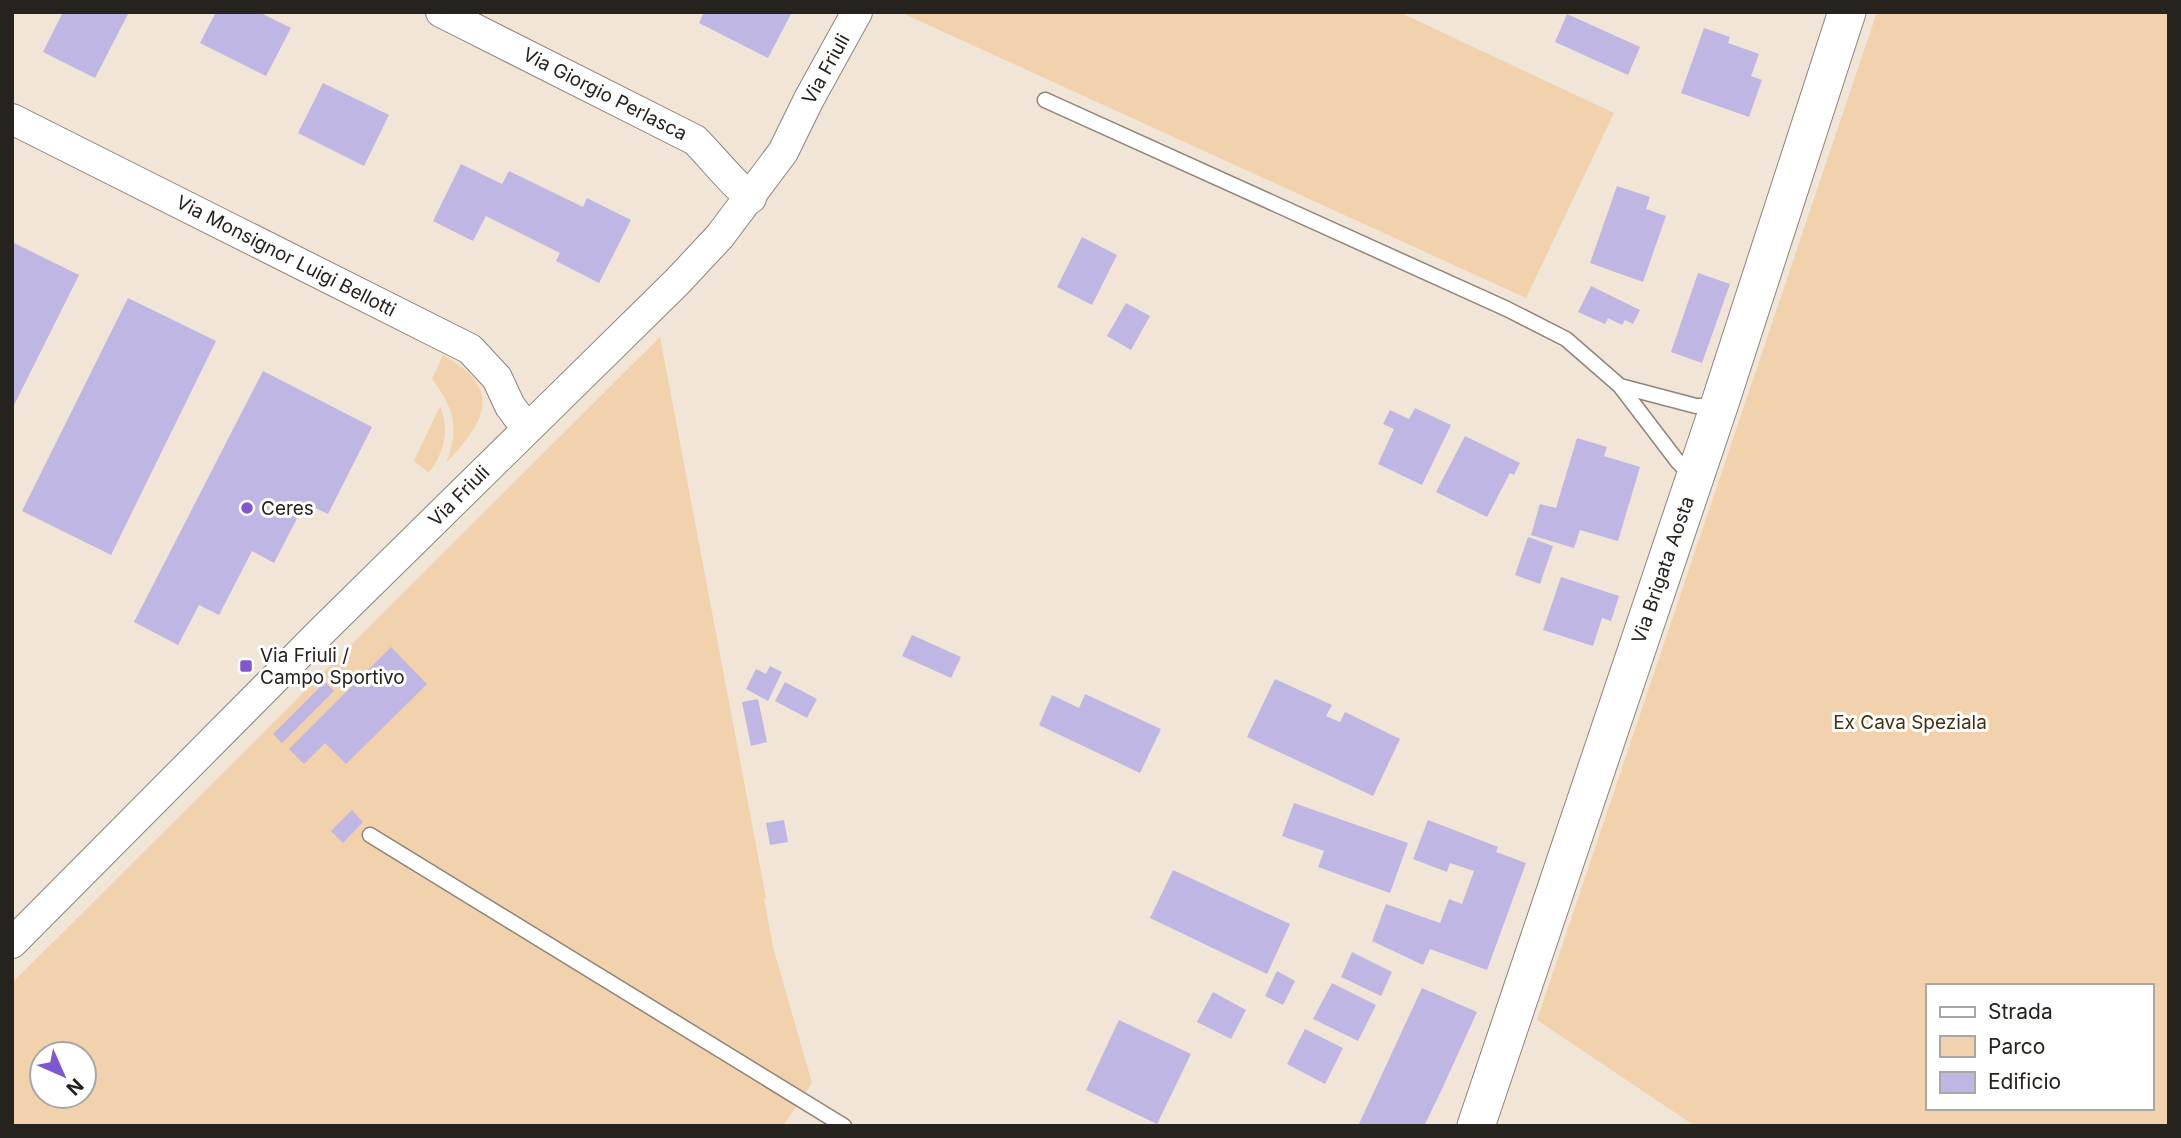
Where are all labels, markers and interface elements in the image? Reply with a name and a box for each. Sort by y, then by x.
street label: Via Friuli [797,30,855,108]
street label: Via Giorgio Perlasca [519,43,691,145]
street label: Via Monsignor Luigi Bellotti [172,190,400,322]
street label: Via Friuli [424,461,494,531]
street label: Via Brigata Aosta [1627,493,1699,647]
place label: Ceres [261,497,314,520]
marker: Ceres [239,500,255,516]
place label: Via Friuli / Campo Sportivo [260,644,405,689]
marker: Via Friuli / Campo Sportivo [238,658,254,674]
park label: Ex Cava Speziala [1833,711,1987,734]
legend [1926,984,2153,1110]
text: Strada [1988,999,2053,1024]
text: Parco [1988,1034,2045,1059]
north arrow [28,1040,98,1110]
text: Edificio [1988,1069,2061,1094]
text: N [61,1073,88,1100]

